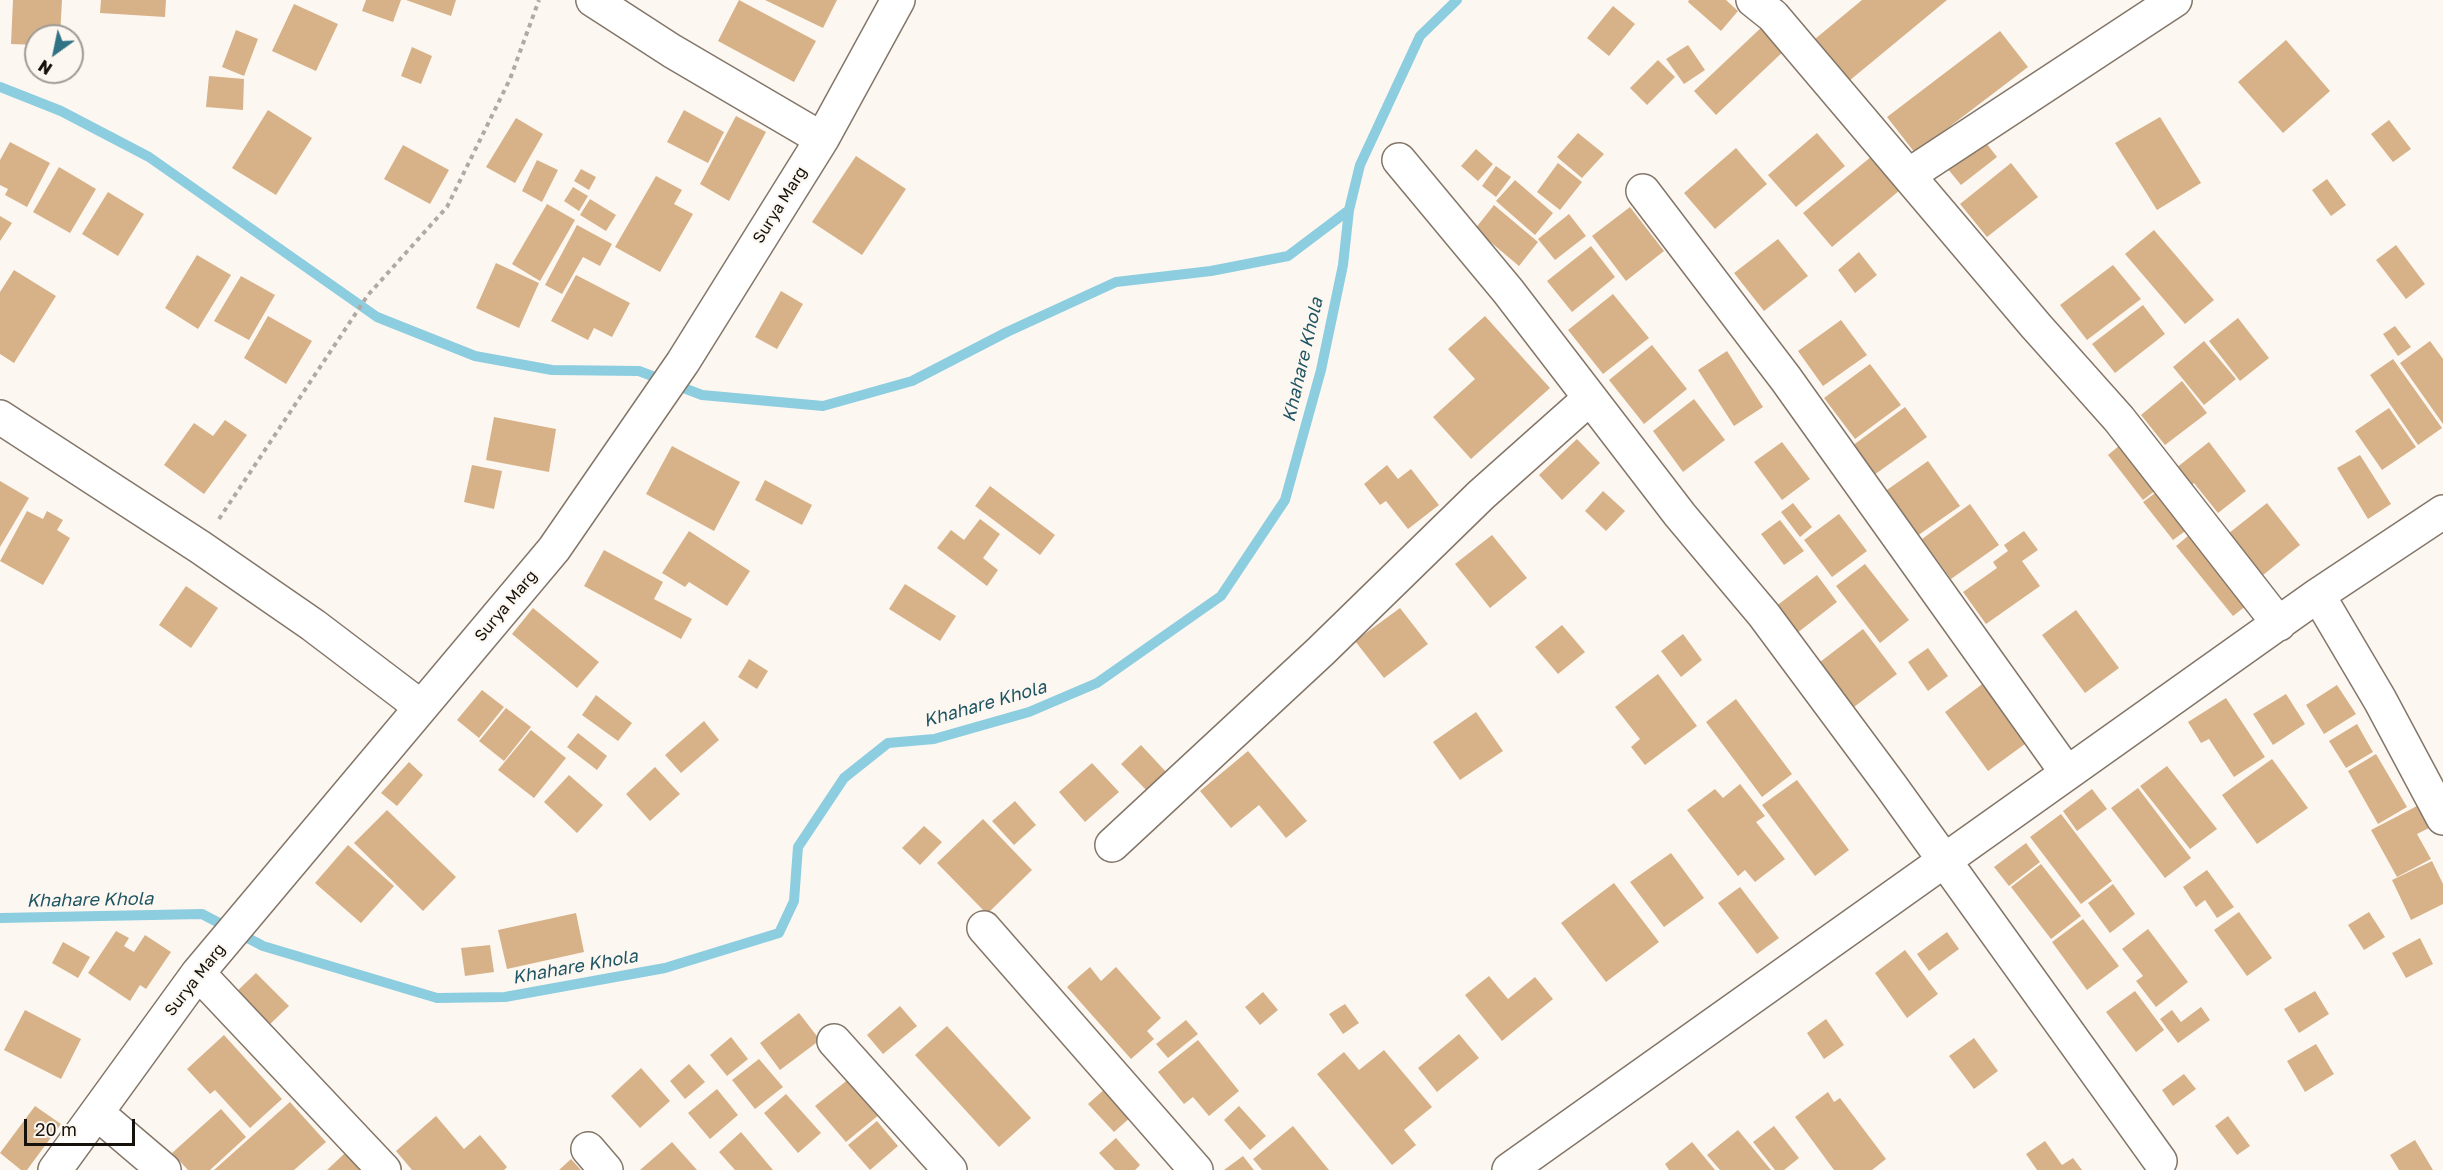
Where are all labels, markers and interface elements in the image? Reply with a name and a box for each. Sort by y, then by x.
north arrow [24,24,84,84]
text: N [35,56,56,79]
street label: Surya Marg [749,163,811,247]
water label: Khahare Khola [1278,296,1328,424]
street label: Surya Marg [471,567,541,645]
water label: Khahare Khola [921,676,1049,732]
water label: Khahare Khola [26,888,154,912]
street label: Surya Marg [161,940,229,1020]
water label: Khahare Khola [511,945,639,989]
scale bar [27,1107,138,1145]
text: 20 m [35,1118,77,1140]

